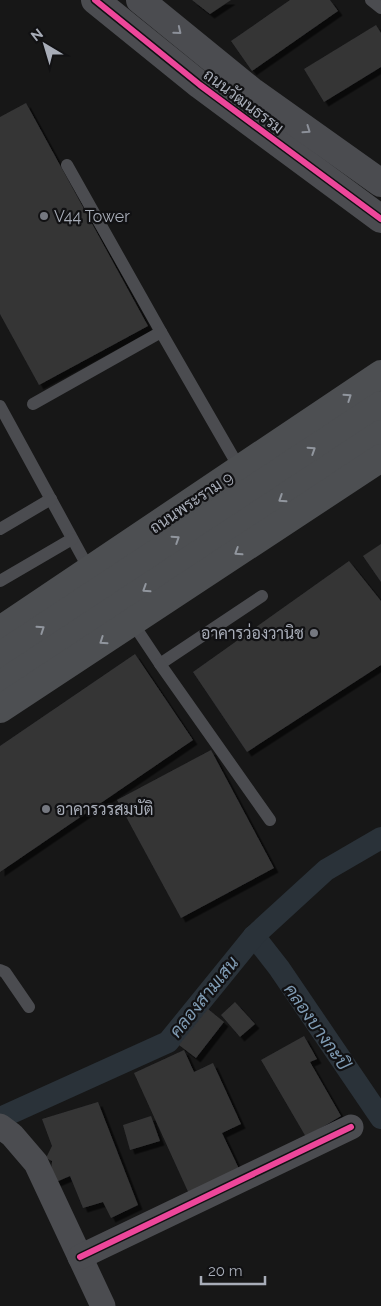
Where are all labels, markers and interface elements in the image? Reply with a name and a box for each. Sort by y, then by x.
north arrow [20,20,70,70]
text: N [28,25,46,44]
one-way arrow [172,25,181,33]
street label: ถนนวัฒนธรรม [200,64,288,138]
one-way arrow [301,124,310,133]
place label: V44 Tower [54,207,130,226]
marker: V44 Tower [38,210,50,222]
one-way arrow [342,393,351,403]
one-way arrow [306,447,316,456]
street label: ถนนพระราม 9 [146,468,237,537]
one-way arrow [278,493,287,503]
one-way arrow [170,536,180,545]
one-way arrow [234,546,244,555]
one-way arrow [142,583,152,592]
place label: อาคารว่องวานิช [201,623,304,643]
one-way arrow [35,625,44,635]
marker: อาคารว่องวานิช [308,627,320,639]
one-way arrow [99,635,109,644]
place label: อาคารวรสมบัติ [56,799,153,819]
marker: อาคารวรสมบัติ [40,803,52,815]
water label: คลองสามเสน [165,952,243,1041]
water label: คลองบางกะปิ [280,980,355,1075]
scale bar [201,1254,265,1286]
text: 20 m [208,1262,243,1280]

